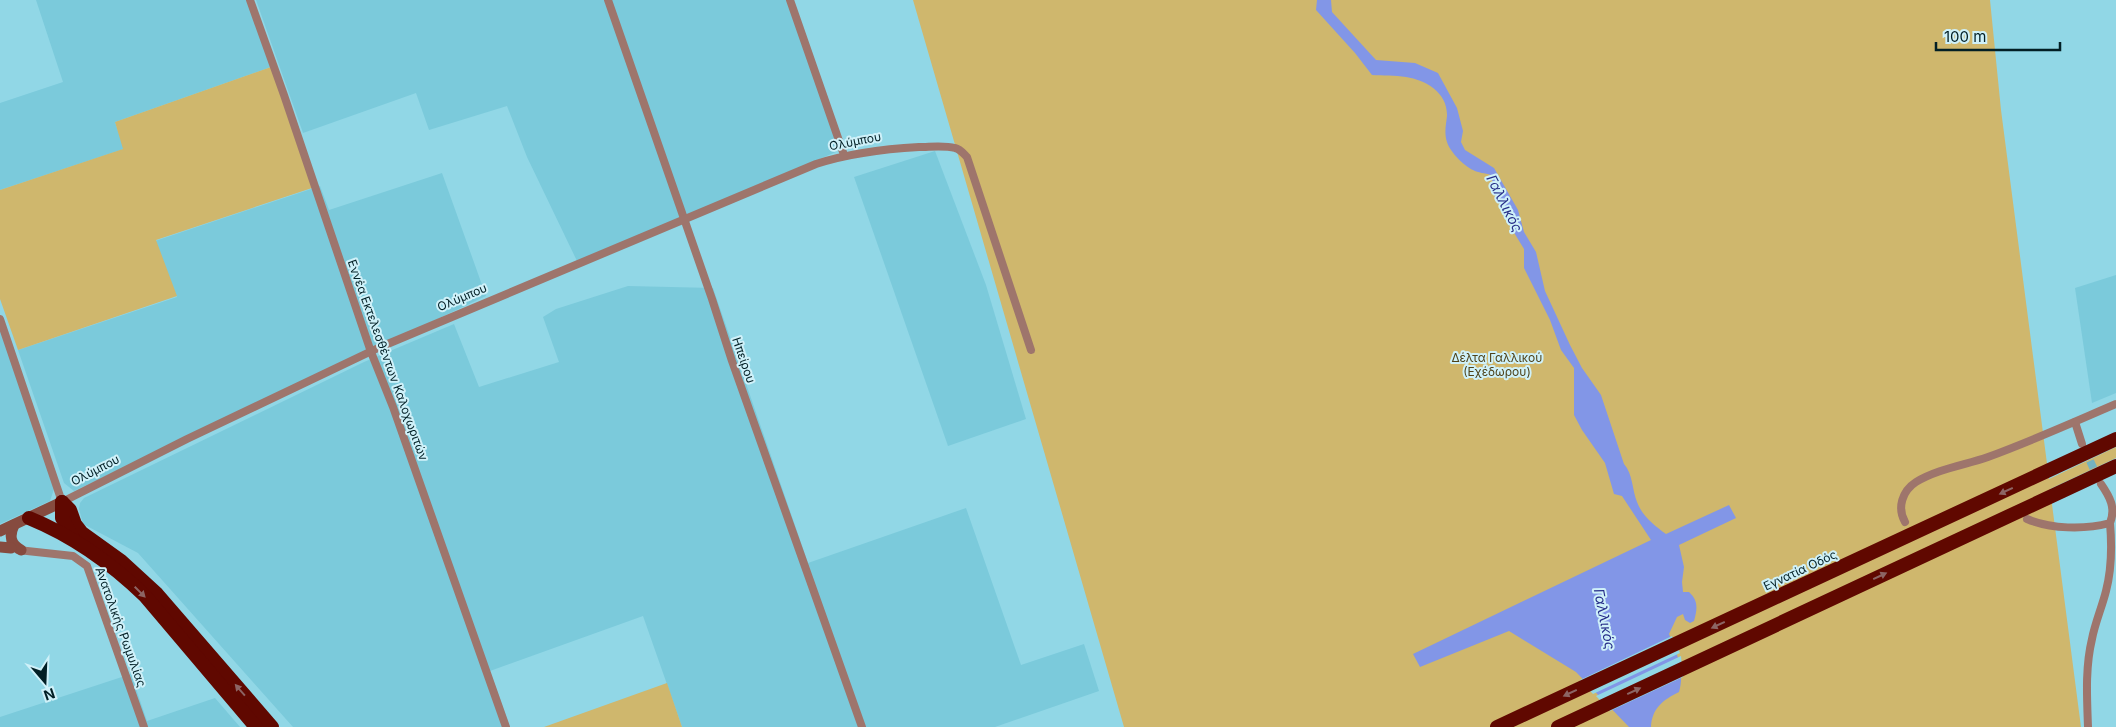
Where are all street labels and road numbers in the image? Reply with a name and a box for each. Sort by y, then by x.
street label: Ολύμπου [828,129,882,153]
street label: Εννέα Εκτελεσθέντων Καλοχωριτών [345,257,431,463]
street label: Ολύμπου [435,280,489,314]
street label: Ηπείρου [729,335,759,385]
street label: Ολύμπου [68,451,122,489]
street label: Εγνατία Οδός [1761,546,1839,594]
street label: Ανατολικής Ρωμυλίας [92,565,150,689]

